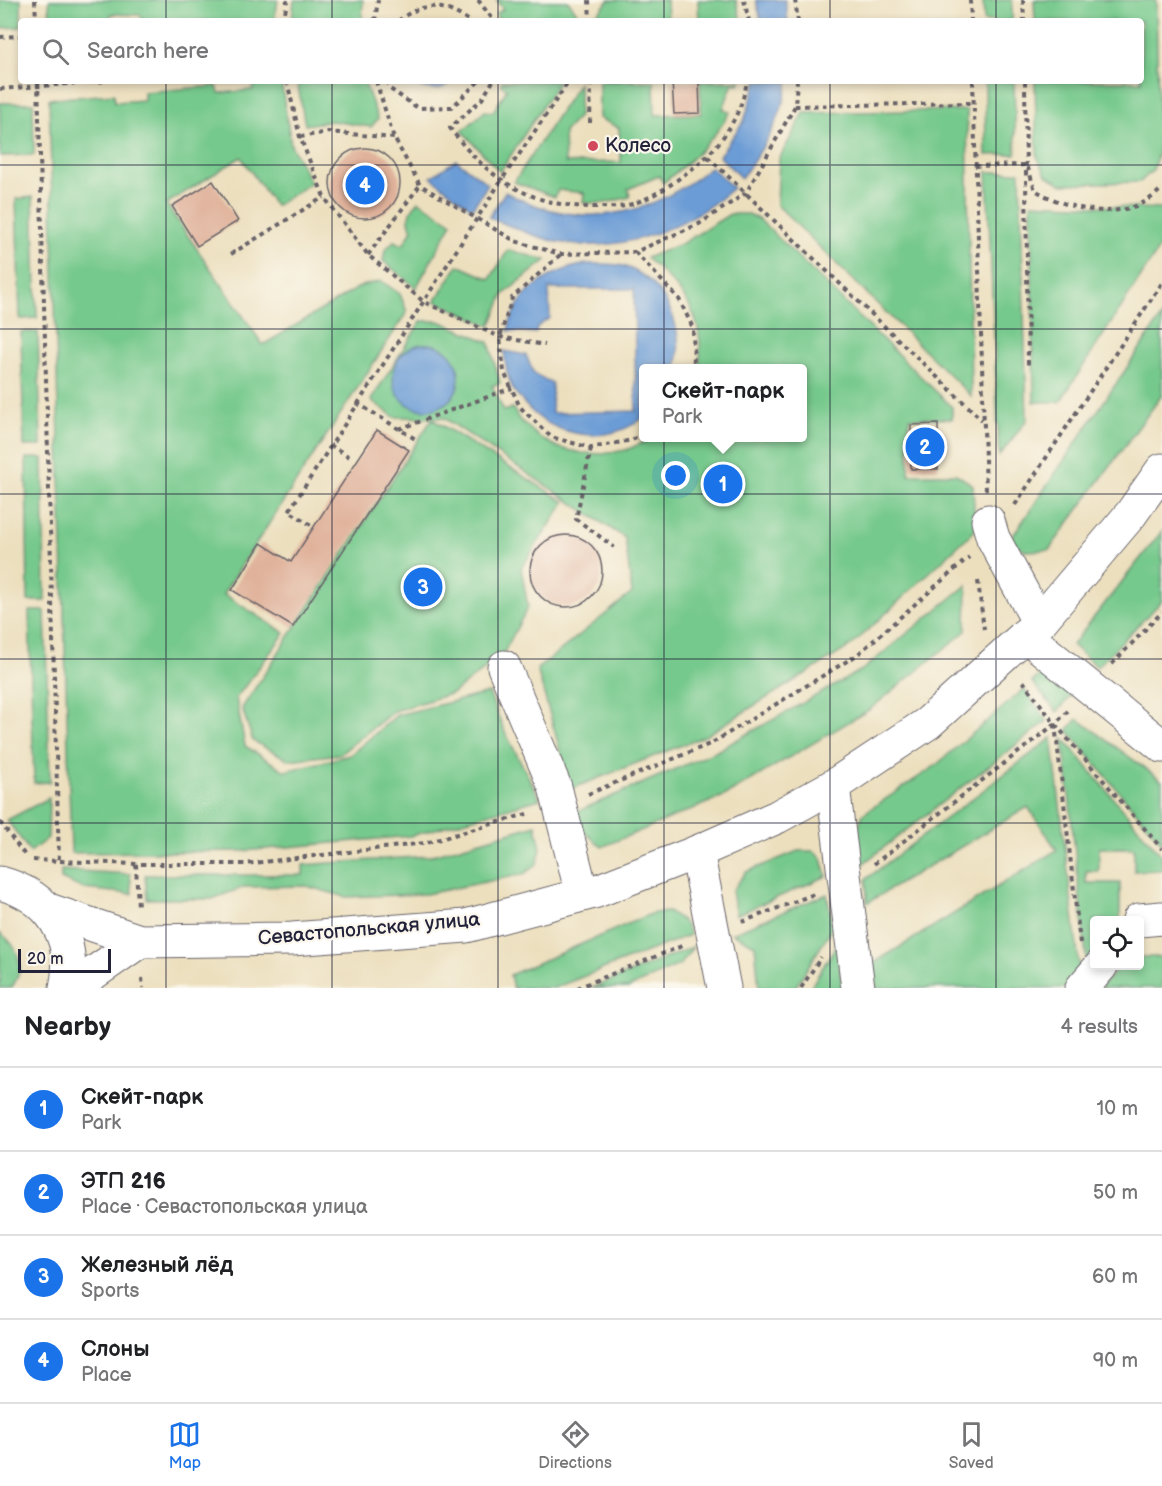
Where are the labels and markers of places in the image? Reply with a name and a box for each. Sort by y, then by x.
place label: Колесо [605,134,671,158]
marker: Колесо [586,139,600,153]
pin: 4 [346,162,385,207]
pin: 2 [906,424,944,470]
pin: 1 [704,462,742,506]
pin: 3 [404,564,442,610]

